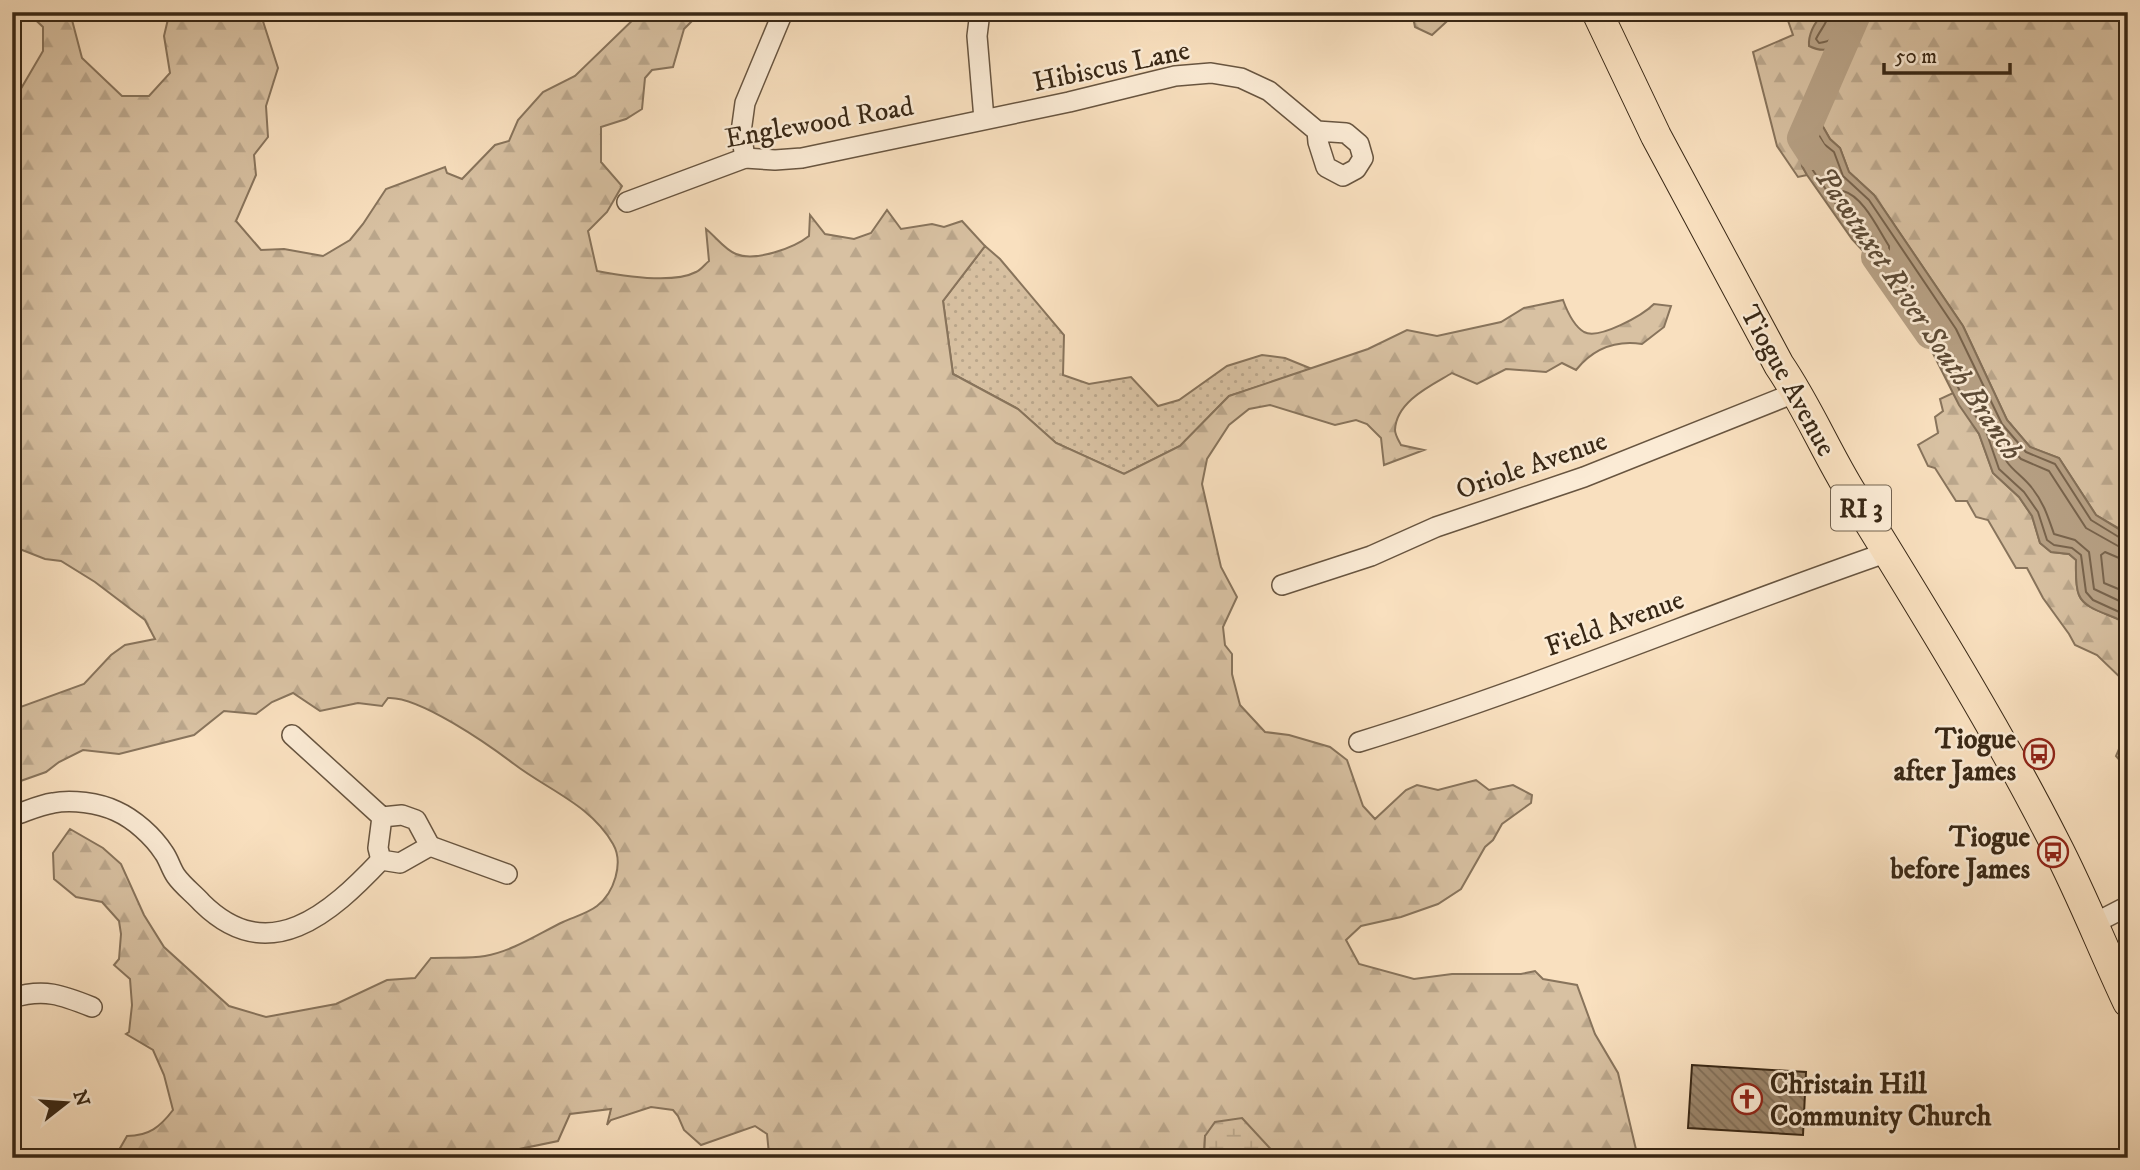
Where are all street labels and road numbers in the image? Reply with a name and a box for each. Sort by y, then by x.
street label: Hibiscus Lane [1030,33,1193,100]
street label: Englewood Road [722,89,916,156]
street label: Tiogue Avenue [1732,299,1844,462]
street label: Oriole Avenue [1451,423,1612,508]
road number: RI 3 [1831,486,1891,530]
street label: Field Avenue [1540,582,1689,665]

